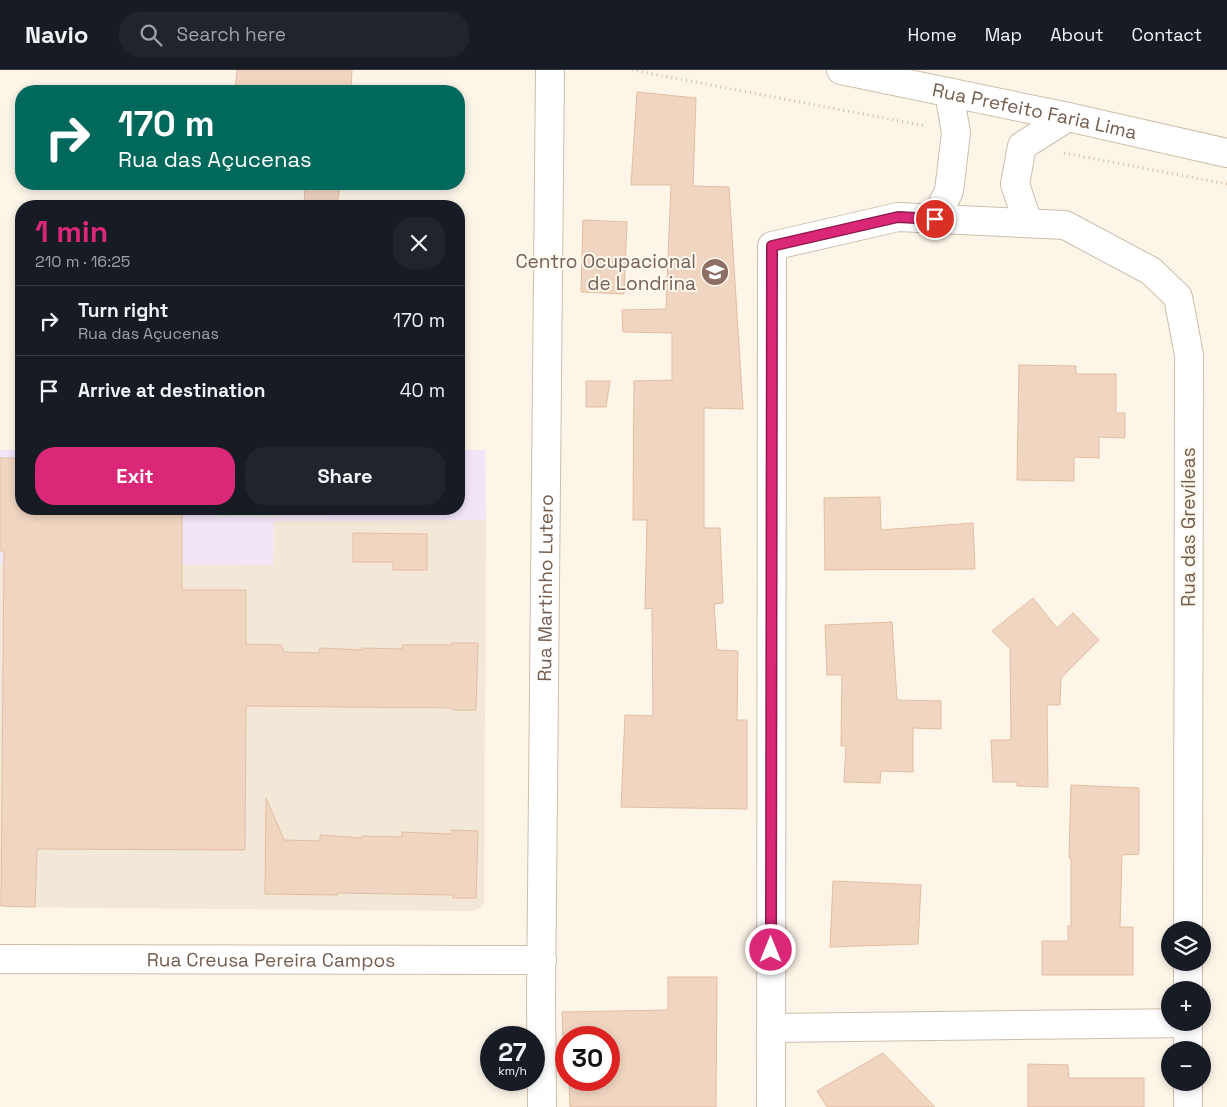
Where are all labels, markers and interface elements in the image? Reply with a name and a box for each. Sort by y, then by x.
search box [119,12,469,57]
text: Navio [25,19,89,50]
icon: search [137,21,165,49]
text: Search here [177,22,286,47]
text: Home [908,23,957,46]
text: Map [985,23,1022,46]
text: About [1050,23,1104,46]
text: Contact [1132,23,1202,46]
street label: Rua Prefeito Faria Lima [930,77,1140,145]
text: 170 m [118,102,215,146]
icon: right [35,105,100,170]
text: Rua das Açucenas [118,145,312,173]
pin [914,198,956,240]
icon: arrive [921,205,949,233]
text: 1 min [35,212,108,251]
button: close [393,217,445,269]
place label: Centro Ocupacional de Londrina [515,249,696,296]
text: 210 m · 16:25 [35,251,130,272]
school or university icon: Centro Ocupacional de Londrina [700,257,730,287]
text: Turn right [78,298,168,323]
icon: right [35,307,63,335]
text: 170 m [393,308,445,333]
text: Rua das Açucenas [78,323,219,344]
icon: arrive [35,377,63,405]
text: Arrive at destination [78,378,266,403]
text: 40 m [400,378,445,403]
button: Exit [35,447,235,505]
button: Share [245,447,445,505]
street label: Rua das Grevíleas [1176,447,1201,607]
street label: Rua Martinho Lutero [532,494,558,682]
map controls [1161,921,1211,1091]
button: layers [1161,921,1211,971]
position arrow [744,923,796,975]
street label: Rua Creusa Pereira Campos [147,947,395,972]
button: + [1161,981,1211,1031]
speed limit sign: 30 [555,1026,620,1091]
text: 27 [498,1036,527,1068]
button: − [1161,1041,1211,1091]
text: km/h [498,1063,527,1079]

